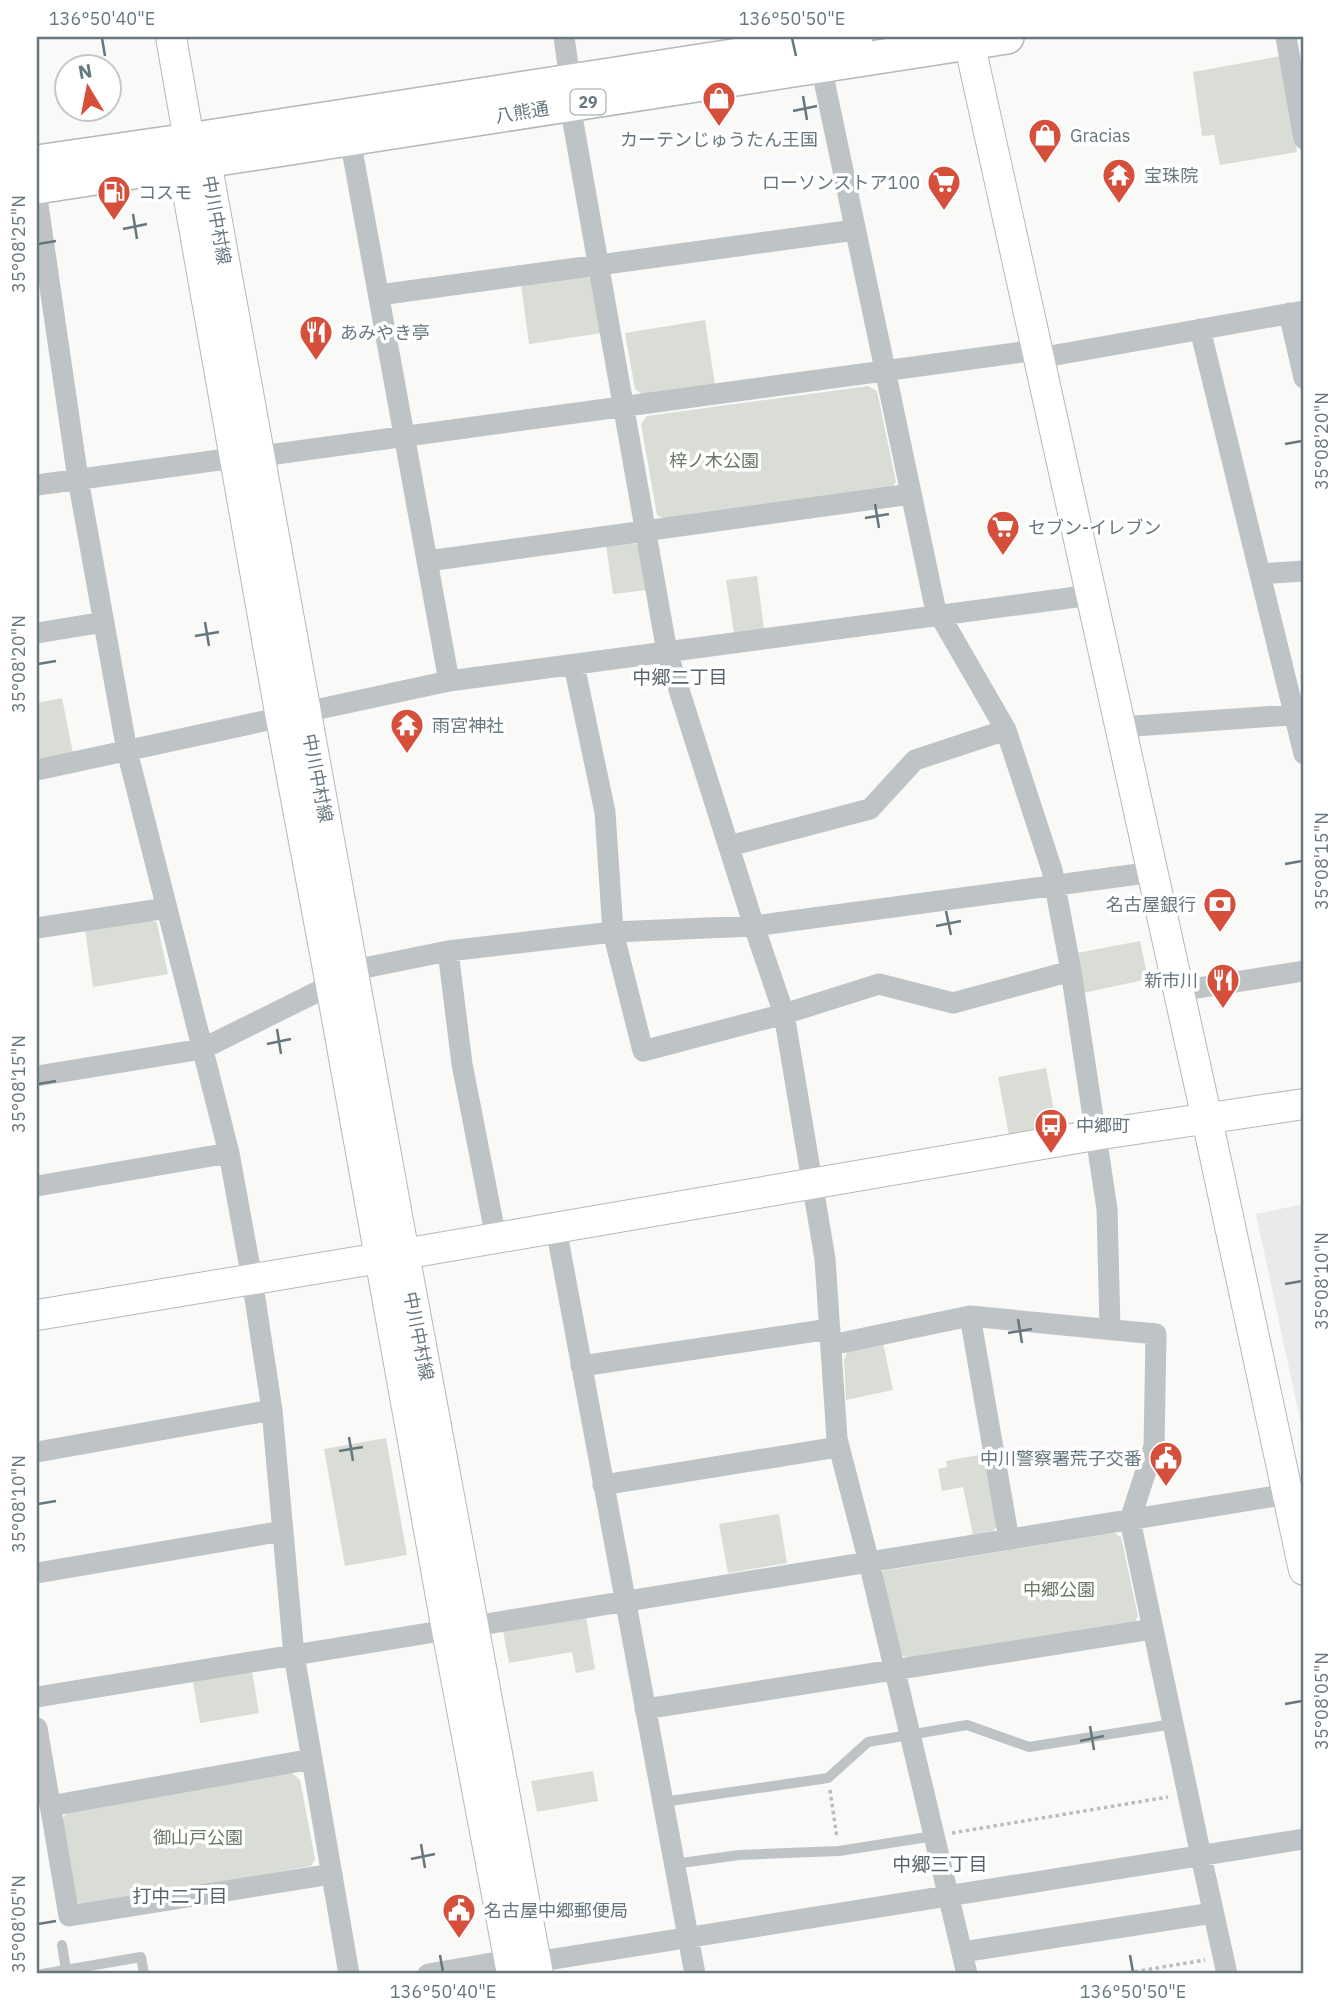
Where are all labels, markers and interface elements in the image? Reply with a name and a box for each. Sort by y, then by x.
text: 136°50'40"E [49,7,155,30]
text: 136°50'50"E [739,7,845,30]
north arrow [52,52,122,122]
text: N [76,58,94,84]
shop icon: カーテンじゅうたん王国 [700,79,738,128]
road number: 29 [570,90,606,114]
street label: 八熊通 [494,96,550,128]
shop icon: Gracias [1026,116,1064,165]
place label: Gracias [1070,124,1131,147]
place label: カーテンじゅうたん王国 [620,128,818,151]
temple icon: 宝珠院 [1100,156,1138,205]
supermarket icon: ローソンストア100 [925,163,963,212]
place label: 宝珠院 [1144,164,1198,187]
place label: ローソンストア100 [762,171,920,194]
fuel station icon: コスモ [95,173,133,222]
street label: 中川中村線 [198,174,236,266]
place label: コスモ [138,181,192,204]
text: 35°08'25"N [7,195,30,293]
restaurant icon: あみやき亭 [297,313,335,362]
place label: あみやき亭 [340,321,430,344]
text: 35°08'20"N [1310,392,1333,490]
park label: 梓ノ木公園 [669,449,759,472]
supermarket icon: セブン-イレブン [984,508,1022,557]
place label: セブン-イレブン [1028,516,1161,539]
text: 35°08'20"N [7,615,30,713]
district label: 中郷二丁目 [632,665,728,689]
temple icon: 雨宮神社 [388,706,426,755]
place label: 雨宮神社 [432,714,504,737]
street label: 中川中村線 [298,732,338,824]
text: 35°08'15"N [1310,812,1333,910]
bank icon: 名古屋銀行 [1201,885,1239,934]
place label: 名古屋銀行 [1106,893,1196,916]
restaurant icon: 新市川 [1204,961,1242,1010]
place label: 新市川 [1144,969,1198,992]
text: 35°08'15"N [7,1035,30,1133]
bus stop icon: 中郷町 [1032,1106,1070,1155]
place label: 中郷町 [1076,1114,1130,1137]
text: 35°08'10"N [1310,1232,1333,1330]
street label: 中川中村線 [399,1290,439,1382]
public building icon: 中川警察署荒子交番 [1147,1439,1185,1488]
place label: 中川警察署荒子交番 [980,1447,1142,1470]
text: 35°08'10"N [7,1455,30,1553]
park label: 中郷公園 [1023,1578,1095,1601]
text: 35°08'05"N [1310,1652,1333,1750]
park label: 御山戸公園 [153,1826,243,1849]
district label: 中郷三丁目 [892,1852,988,1876]
text: 35°08'05"N [7,1875,30,1973]
district label: 打中二丁目 [132,1884,228,1908]
public building icon: 名古屋中郷郵便局 [440,1891,478,1940]
place label: 名古屋中郷郵便局 [484,1899,628,1922]
text: 136°50'40"E [390,1980,496,2003]
text: 136°50'50"E [1080,1980,1186,2003]

